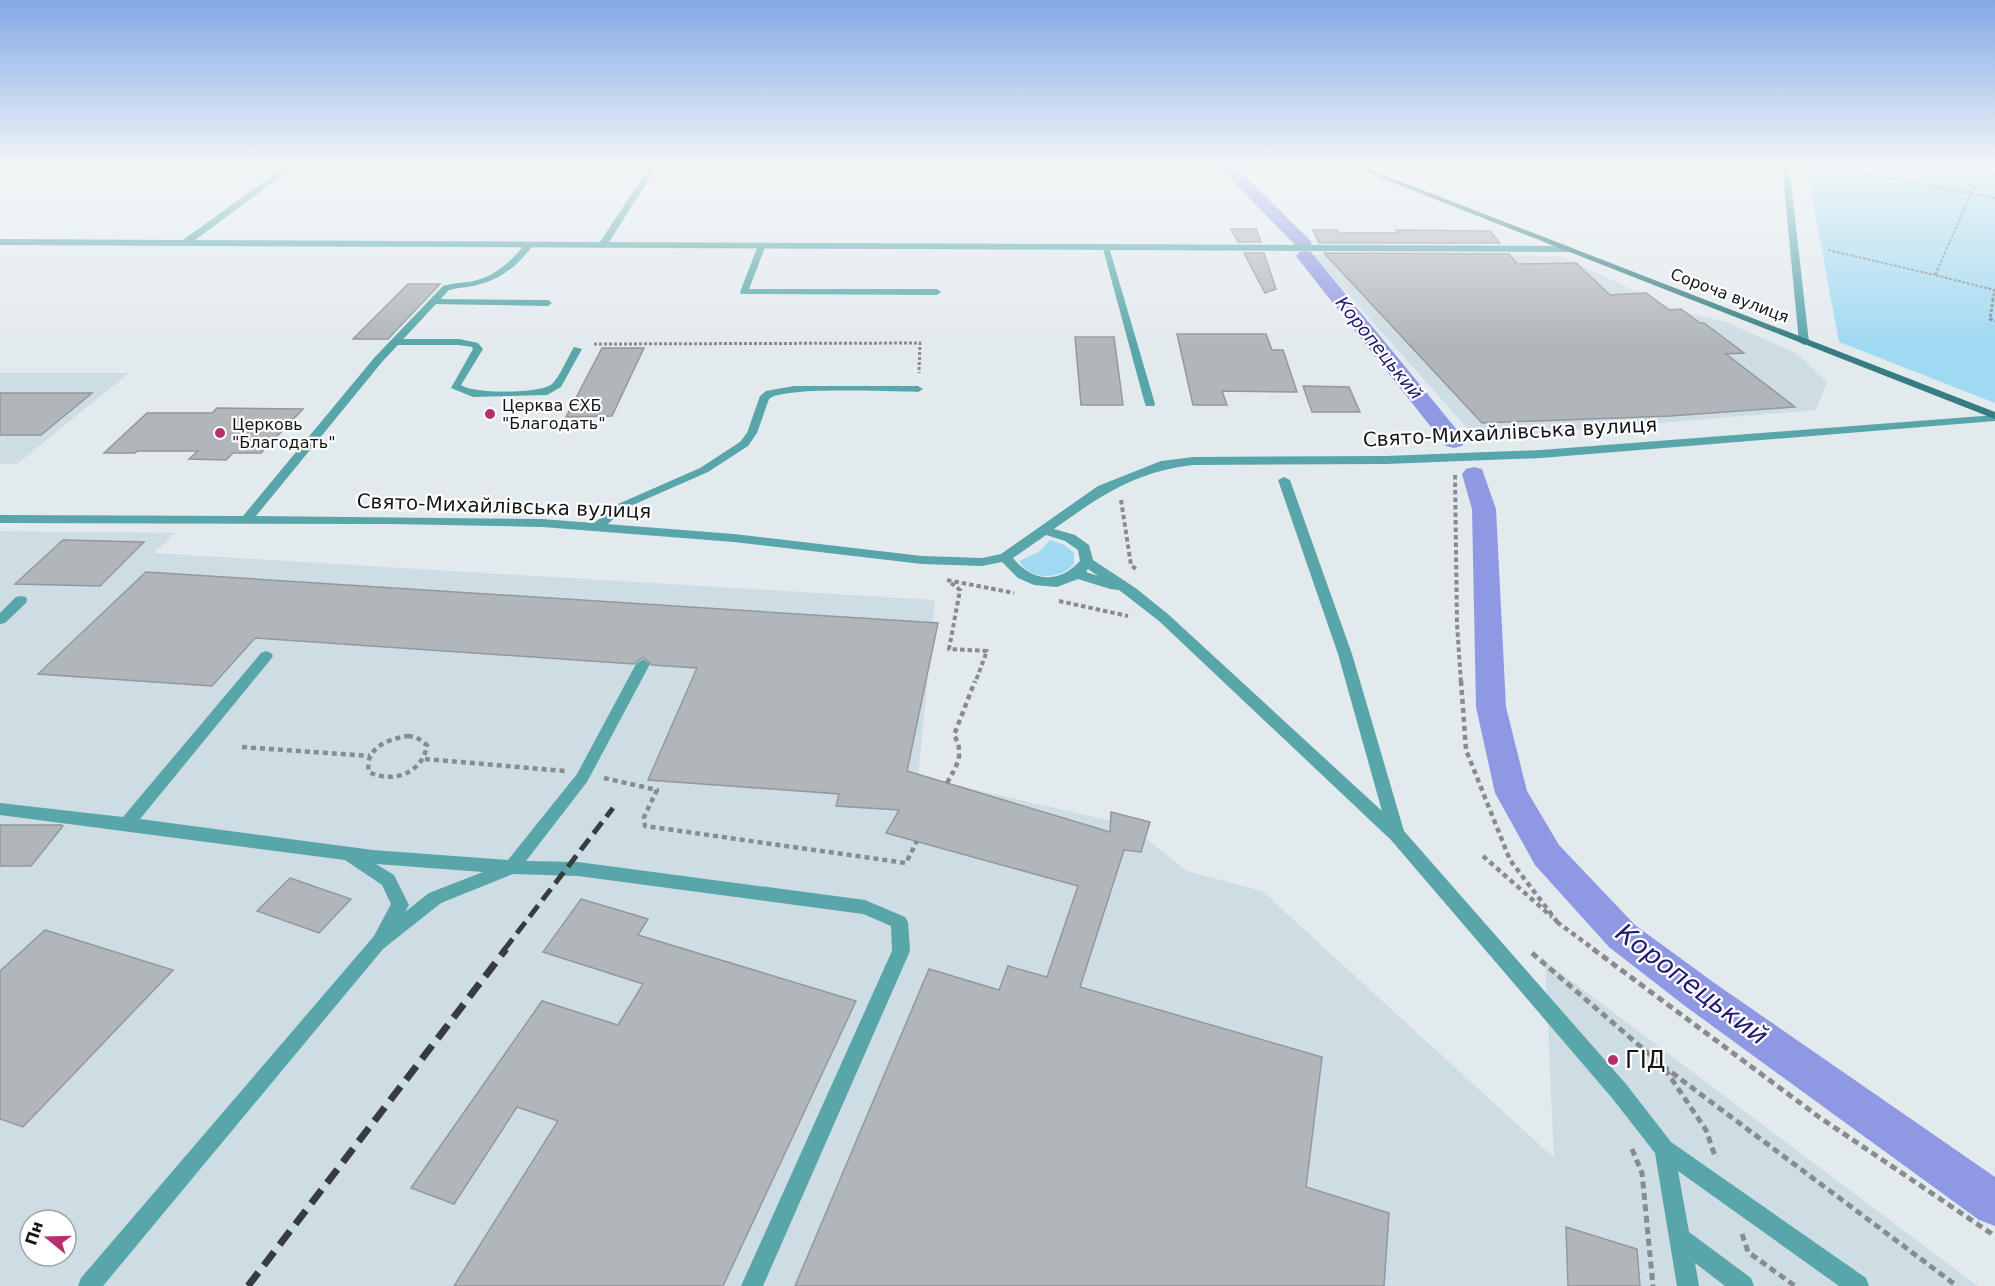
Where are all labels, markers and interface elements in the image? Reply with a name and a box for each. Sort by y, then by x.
street label: Сороча вулиця [1668,264,1792,327]
water label: Коропецький [1332,292,1427,404]
place label: Церква ЄХБ "Благодать" [502,396,606,433]
marker: Церква ЄХБ "Благодать" [483,407,497,421]
street label: Свято-Михайлівська вулиця [1362,412,1658,452]
place label: Церковь "Благодать" [232,415,336,452]
marker: Церковь "Благодать" [213,426,227,440]
street label: Свято-Михайлівська вулиця [356,489,652,523]
water label: Коропецький [1610,917,1774,1051]
place label: ГІД [1625,1046,1665,1074]
marker: ГІД [1606,1053,1620,1067]
north arrow [18,1208,78,1268]
text: Пн [21,1219,47,1248]

